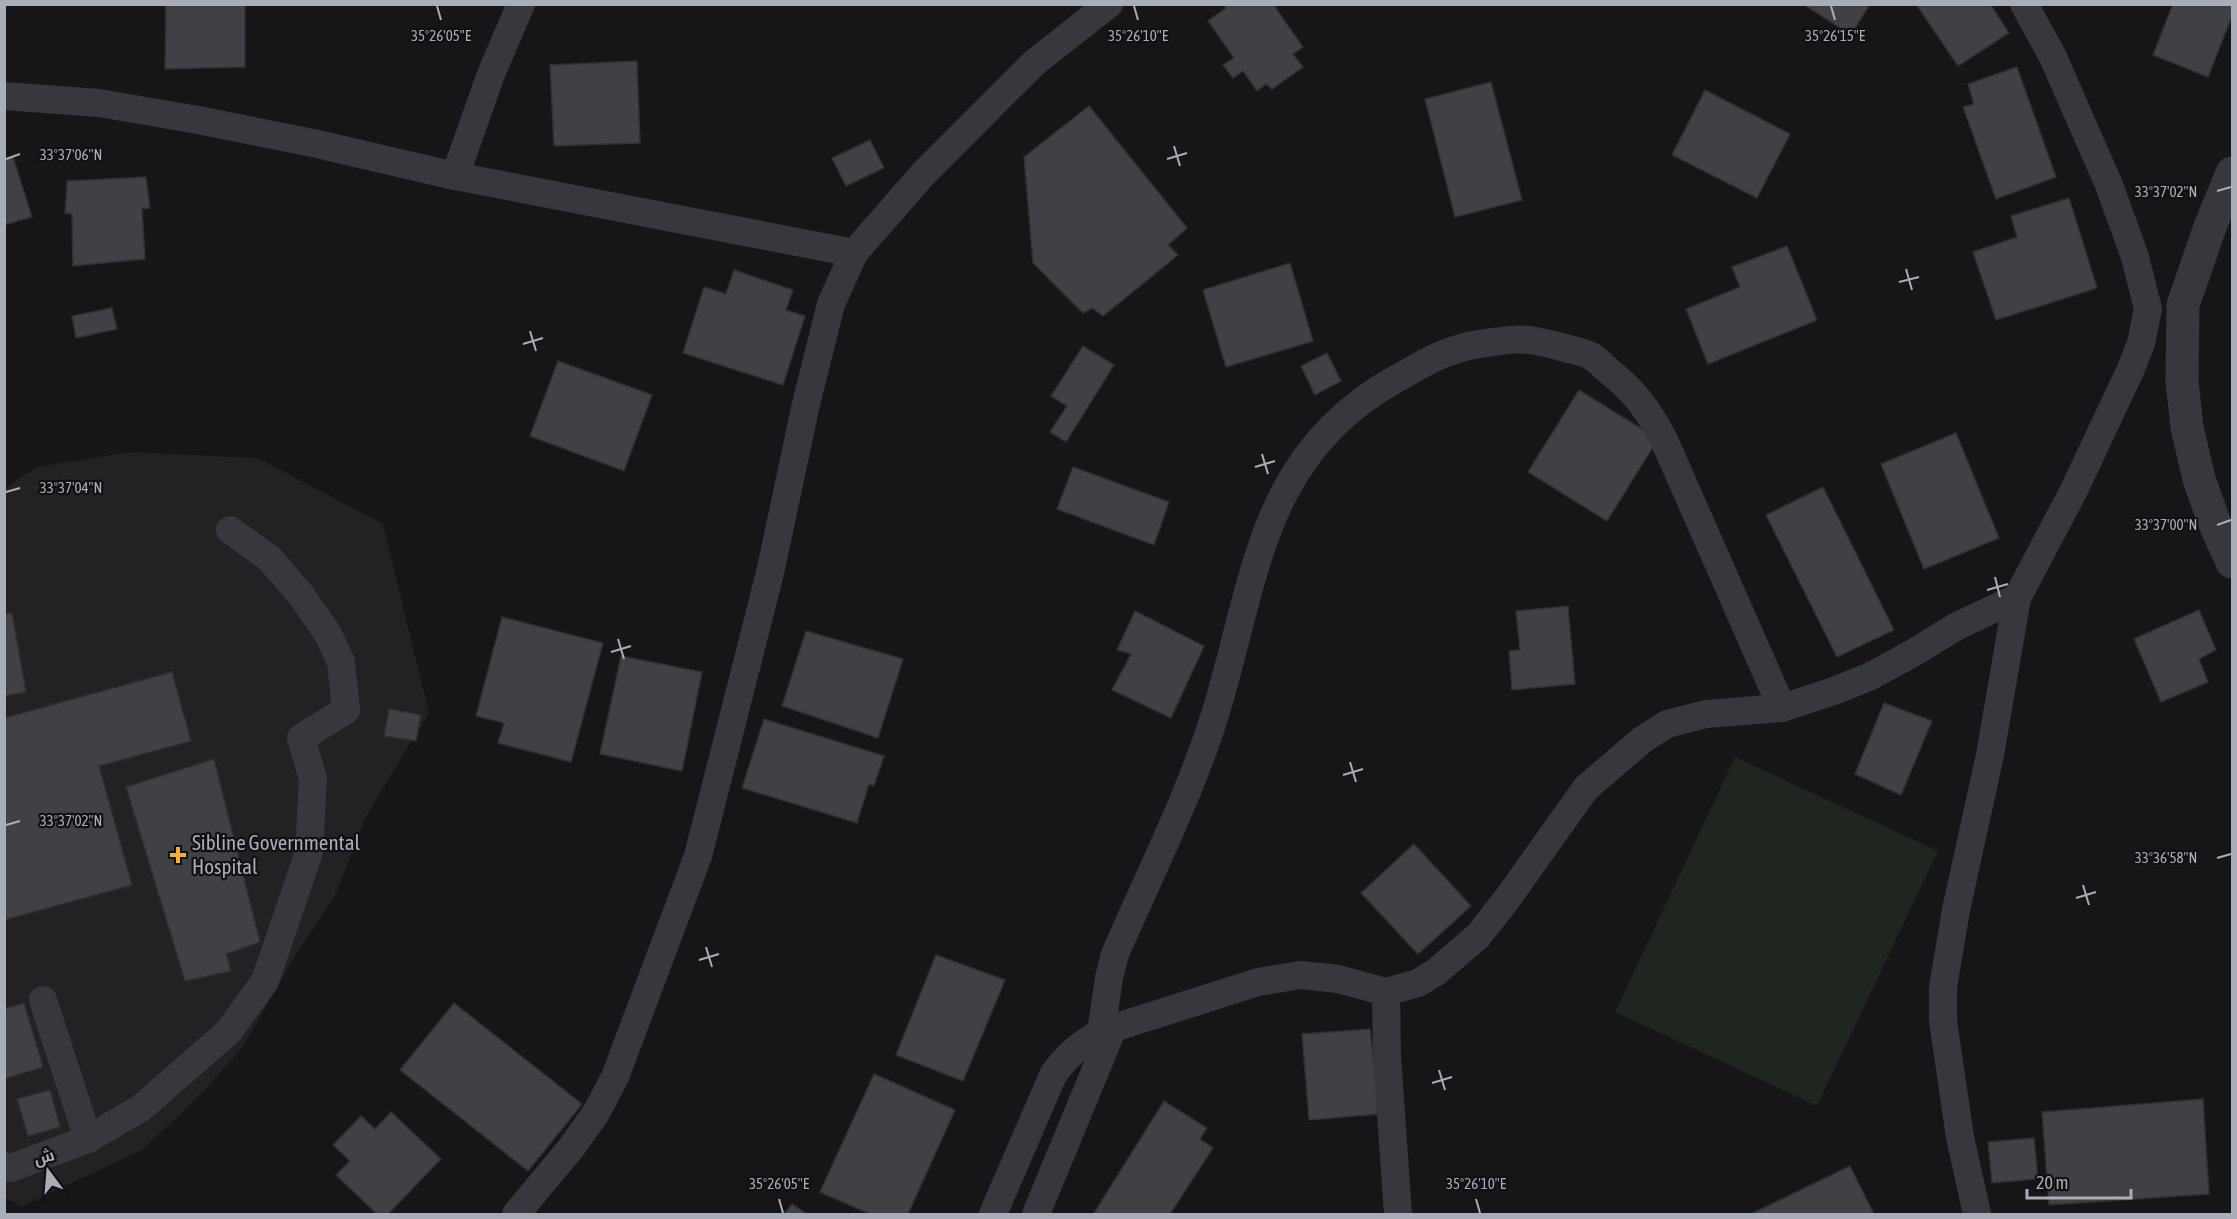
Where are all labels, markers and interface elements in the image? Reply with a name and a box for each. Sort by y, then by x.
text: 35°26'05"E [411,27,472,44]
text: 35°26'10"E [1108,27,1169,44]
text: 35°26'15"E [1805,27,1866,44]
text: 33°37'06"N [40,146,102,163]
text: 33°37'02"N [2135,183,2197,200]
text: 33°37'04"N [40,479,102,496]
text: 33°37'00"N [2135,516,2197,533]
text: 33°37'02"N [40,812,102,829]
place label: Sibline Governmental Hospital [192,830,360,878]
marker: Sibline Governmental Hospital [169,846,187,864]
text: 33°36'58"N [2135,849,2197,866]
north arrow [18,1141,78,1201]
text: ش [32,1145,56,1169]
scale bar [2027,1162,2130,1200]
text: 20 m [2036,1172,2068,1193]
text: 35°26'05"E [749,1175,810,1192]
text: 35°26'10"E [1446,1175,1507,1192]

